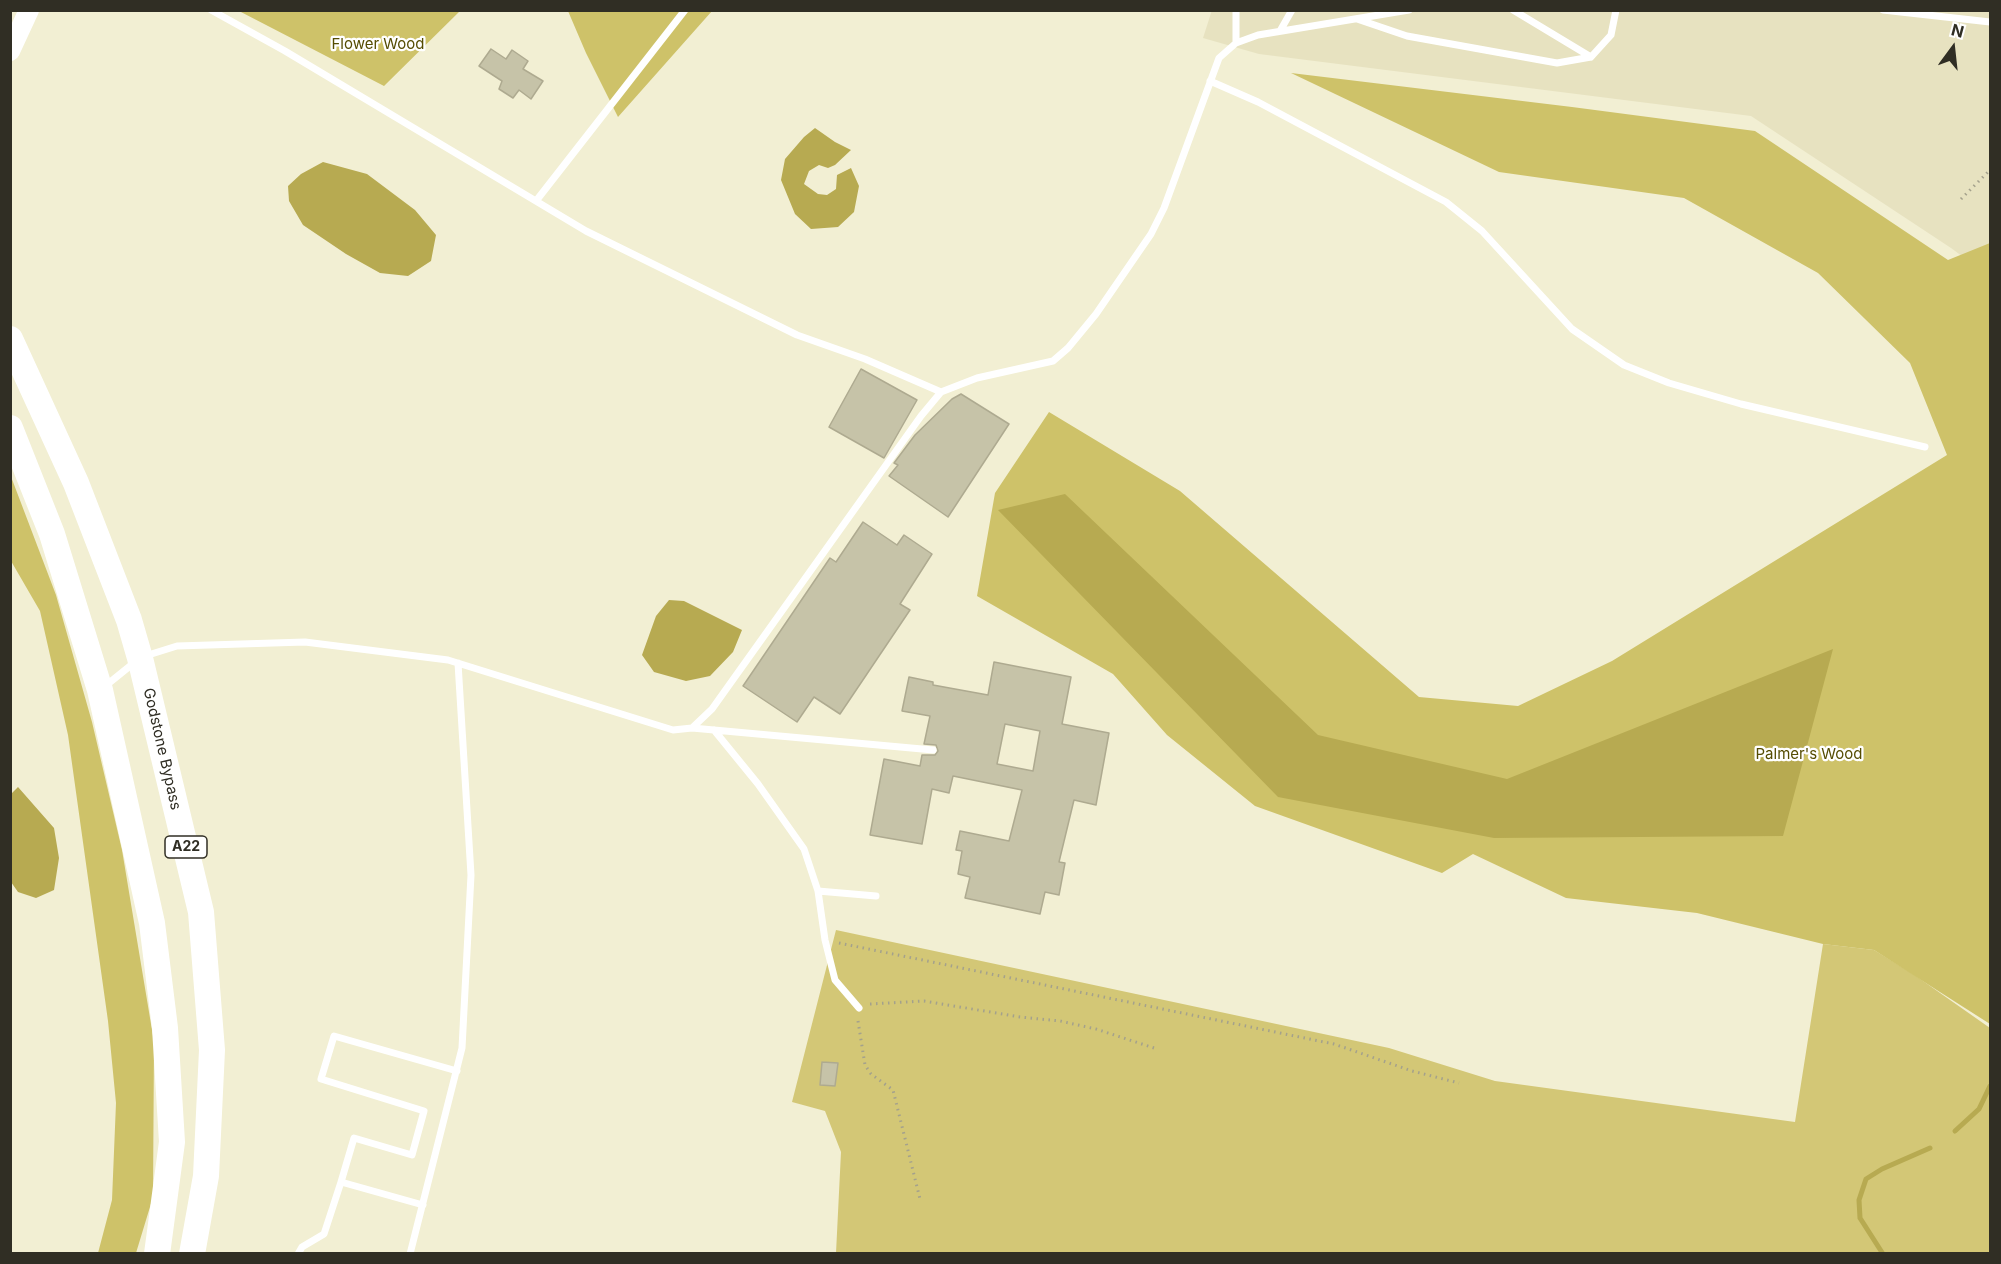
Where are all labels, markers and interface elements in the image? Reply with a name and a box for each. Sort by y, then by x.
north arrow [1923,18,1983,78]
text: N [1949,19,1966,42]
park label: Flower Wood [331,35,425,53]
street label: Godstone Bypass [139,686,185,812]
park label: Palmer's Wood [1756,745,1862,763]
road number: A22 [165,836,207,858]

